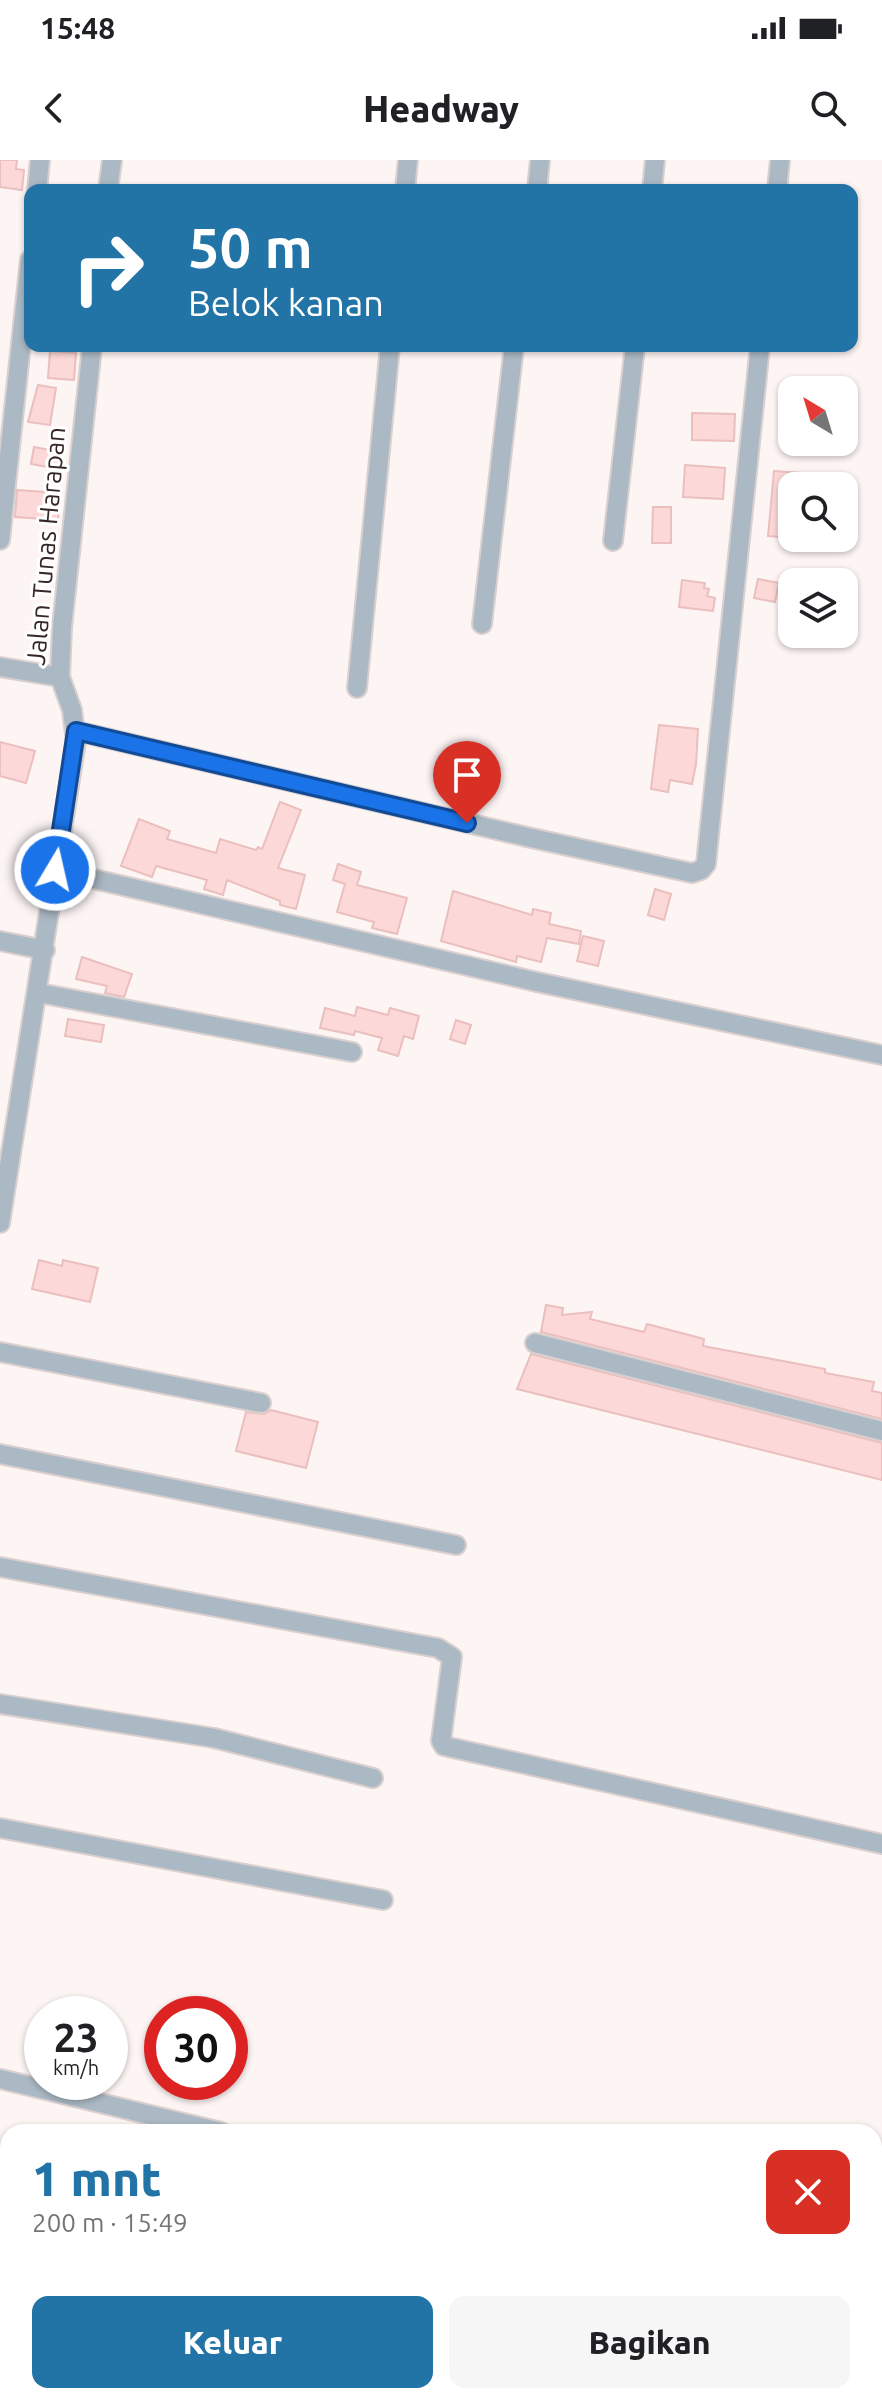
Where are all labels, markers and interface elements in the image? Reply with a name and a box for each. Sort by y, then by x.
text: 15:48 [40,11,115,45]
icon: back [32,86,76,130]
icon: search [806,86,850,130]
text: Headway [363,88,519,129]
icon: right [56,216,160,320]
text: 50 m [188,216,313,279]
text: Belok kanan [188,282,384,323]
north arrow [778,376,858,456]
map controls [778,376,858,648]
street label: Jalan Tunas Harapan [21,425,70,666]
button: search [778,472,858,552]
button: layers [778,568,858,648]
pin [433,741,501,823]
icon: arrive [445,753,489,797]
position arrow [13,828,97,912]
speed limit sign: 30 [144,1996,248,2100]
text: 23 [53,2015,99,2060]
text: km/h [53,2056,99,2079]
button: close [766,2150,850,2234]
text: 1 mnt [32,2151,162,2205]
text: 200 m · 15:49 [32,2208,188,2237]
button: Keluar [32,2296,433,2388]
button: Bagikan [449,2296,850,2388]

